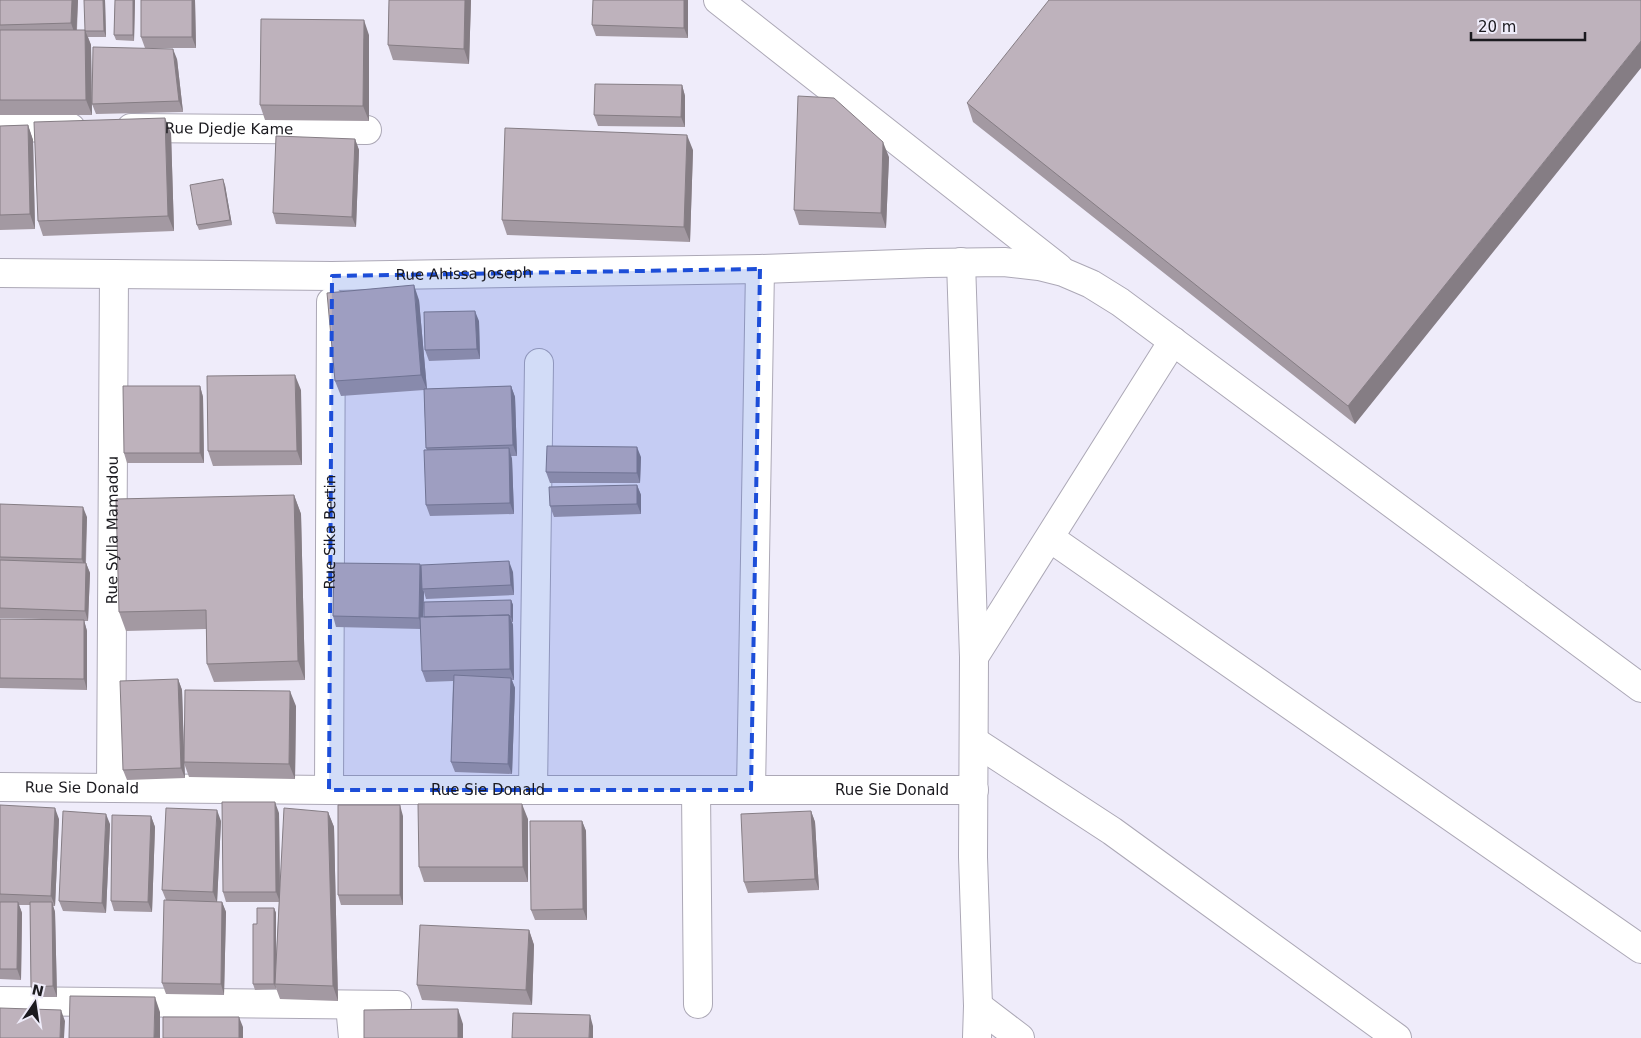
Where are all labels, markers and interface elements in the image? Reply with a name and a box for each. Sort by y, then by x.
scale bar [1471,10,1585,42]
text: 20 m [1478,18,1516,36]
street label: Rue Djedje Kame [165,119,293,138]
street label: Rue Ahissa Joseph [396,264,532,284]
street label: Rue Sylla Mamadou [103,456,122,604]
street label: Rue Sika Bertin [321,475,339,589]
street label: Rue Sie Donald [25,778,139,797]
street label: Rue Sie Donald [431,781,545,799]
street label: Rue Sie Donald [835,781,949,799]
north arrow [10,978,60,1028]
text: N [30,981,45,999]

